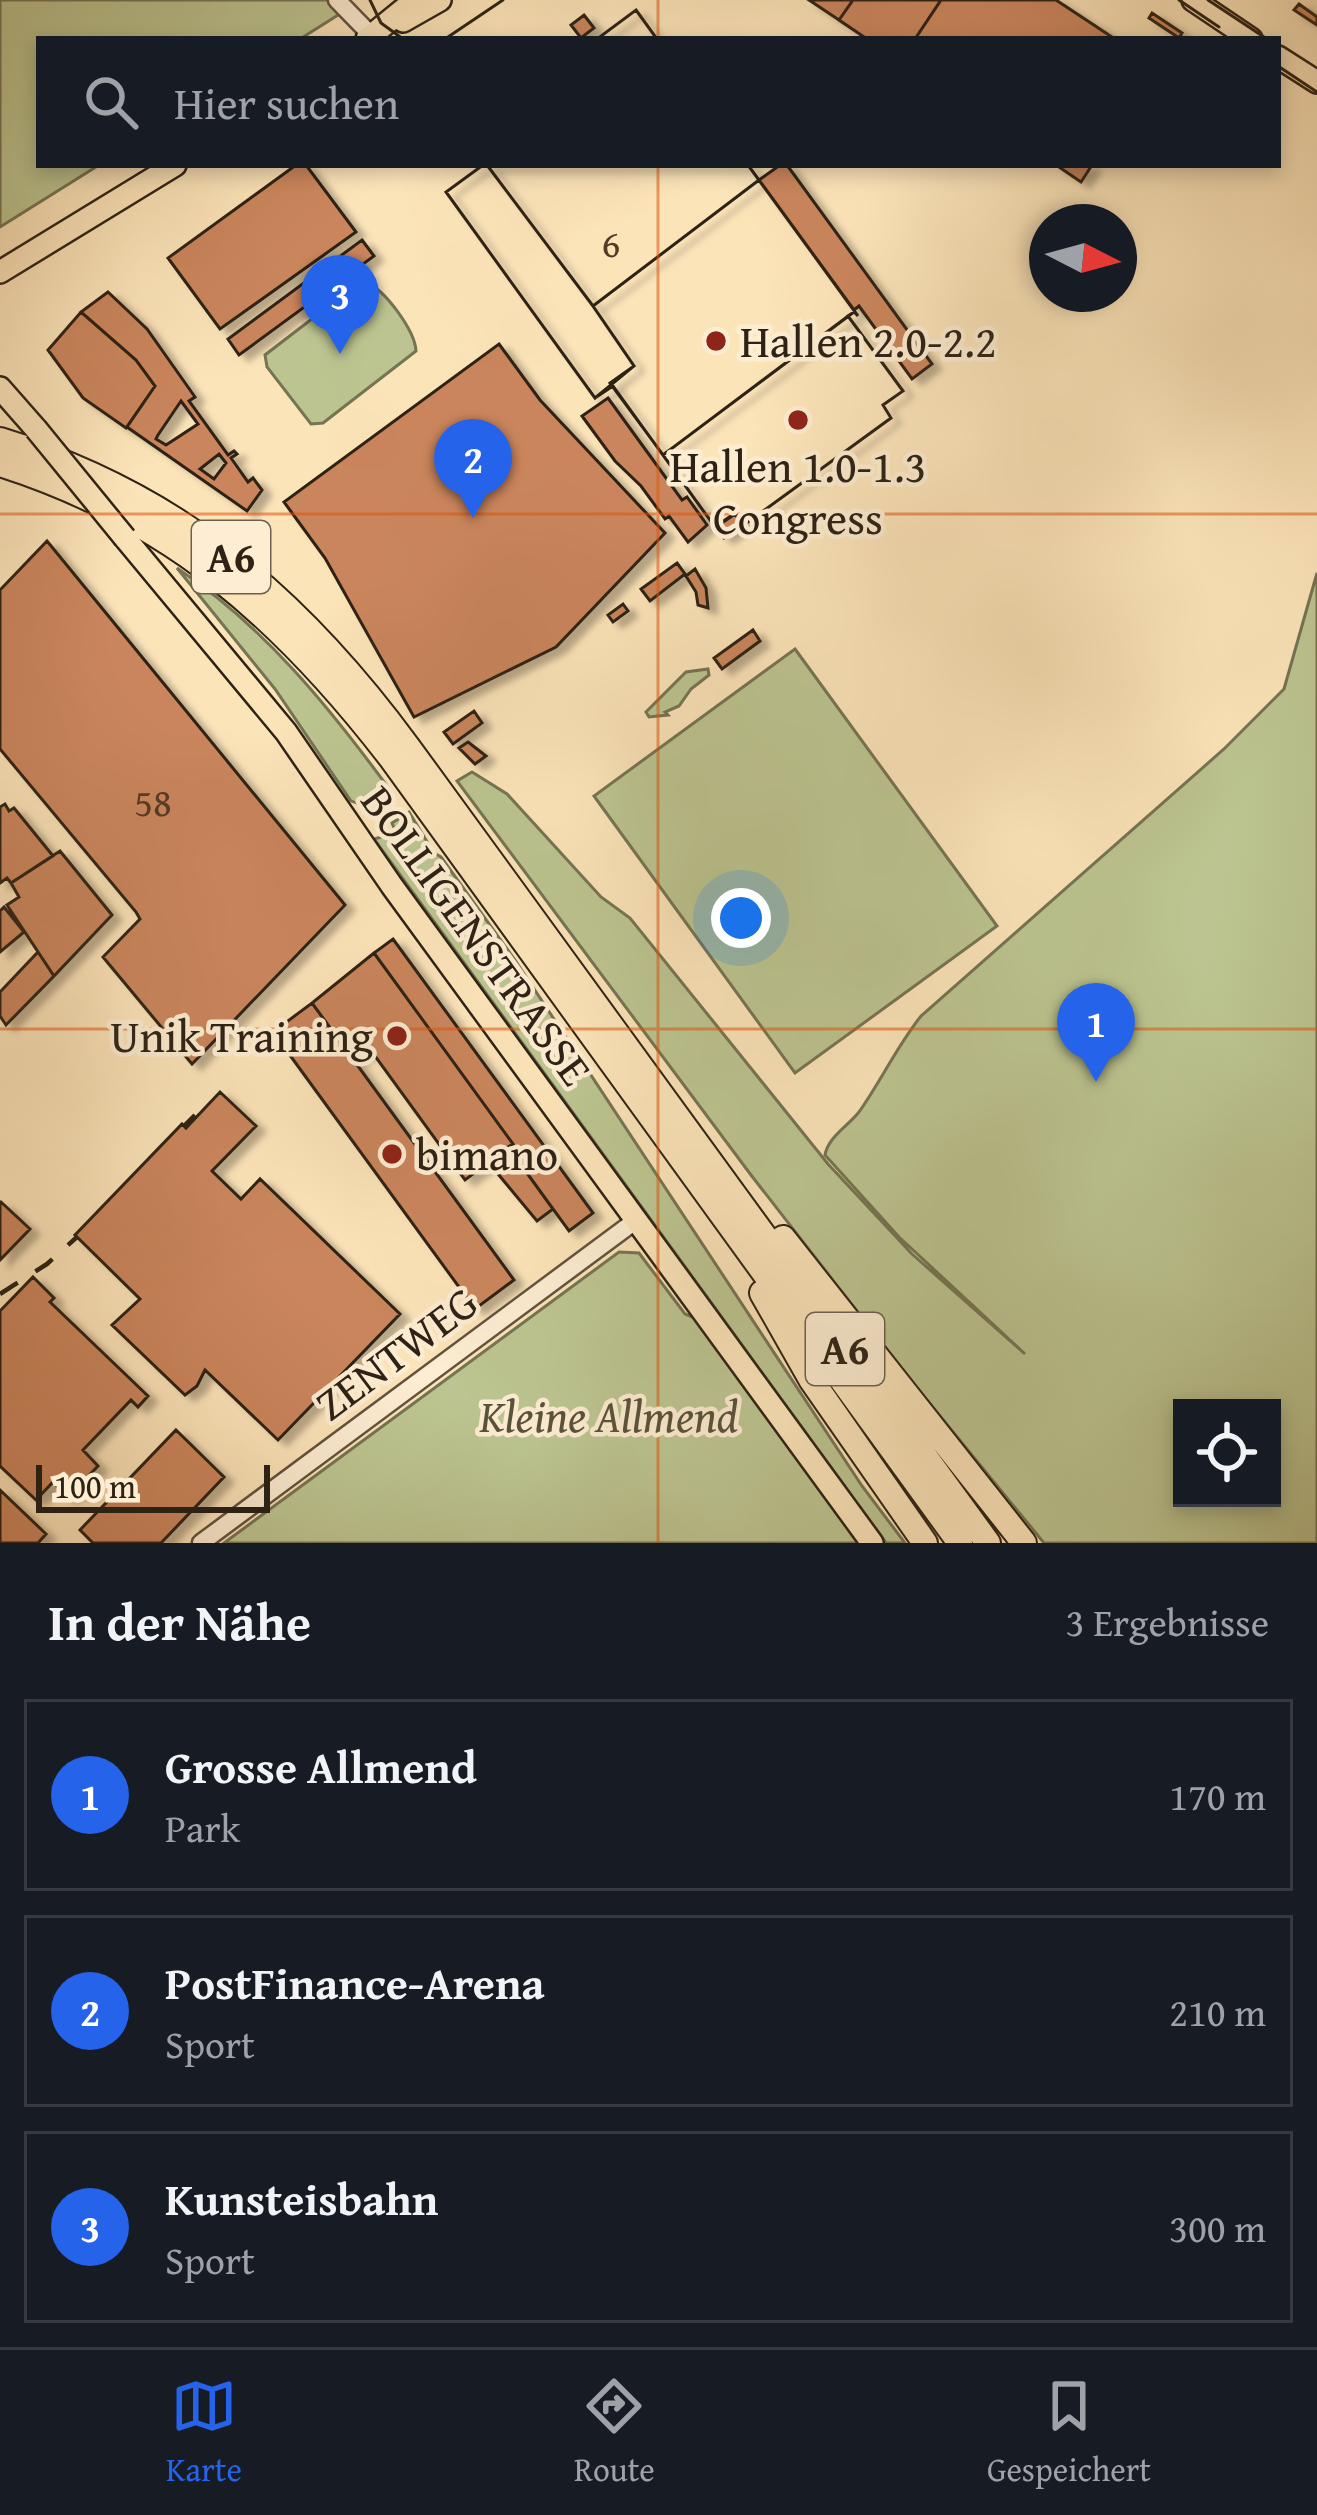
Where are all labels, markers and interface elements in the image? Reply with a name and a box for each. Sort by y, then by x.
search box [36,36,1281,168]
icon: search [78,69,144,135]
text: Hier suchen [174,70,399,135]
north arrow [1029,204,1137,312]
house number: 6 [602,214,620,271]
pin: 3 [301,255,379,354]
place label: Hallen 2.0-2.2 [740,308,997,373]
marker: Hallen 2.0-2.2 [703,328,729,354]
marker: Hallen 1.0-1.3 Congress [785,407,811,433]
pin: 2 [434,419,512,518]
place label: Hallen 1.0-1.3 Congress [670,433,926,550]
road number: A6 [192,521,270,593]
street label: BOLLIGENSTRASSE [346,771,608,1098]
house number: 58 [134,773,172,830]
your location [711,888,771,948]
pin: 1 [1057,983,1135,1082]
place label: Unik Training [110,1003,374,1068]
marker: Unik Training [384,1023,410,1049]
place label: bimano [416,1121,558,1186]
marker: bimano [379,1141,405,1167]
street label: ZENTWEG [301,1270,491,1435]
road number: A6 [806,1313,884,1385]
park label: Kleine Allmend [479,1383,738,1448]
map controls [1173,1399,1281,1507]
button: locate [1173,1399,1281,1507]
scale bar [36,1459,270,1512]
text: 100 m [54,1462,136,1510]
text: In der Nähe [48,1584,311,1659]
text: 3 Ergebnisse [1066,1593,1269,1650]
text: Grosse Allmend [165,1734,477,1799]
text: 1 [80,1767,100,1824]
text: 170 m [1169,1767,1266,1824]
text: Park [165,1799,240,1856]
text: PostFinance-Arena [165,1950,545,2015]
text: 2 [80,1983,100,2040]
text: 210 m [1169,1983,1266,2040]
text: Sport [165,2015,255,2072]
text: Kunsteisbahn [165,2166,438,2231]
text: 3 [80,2199,100,2256]
text: 300 m [1169,2199,1266,2256]
text: Sport [165,2231,255,2288]
tab: Karte [166,2373,242,2493]
tab: Route [574,2373,655,2493]
tab: Gespeichert [987,2373,1151,2493]

